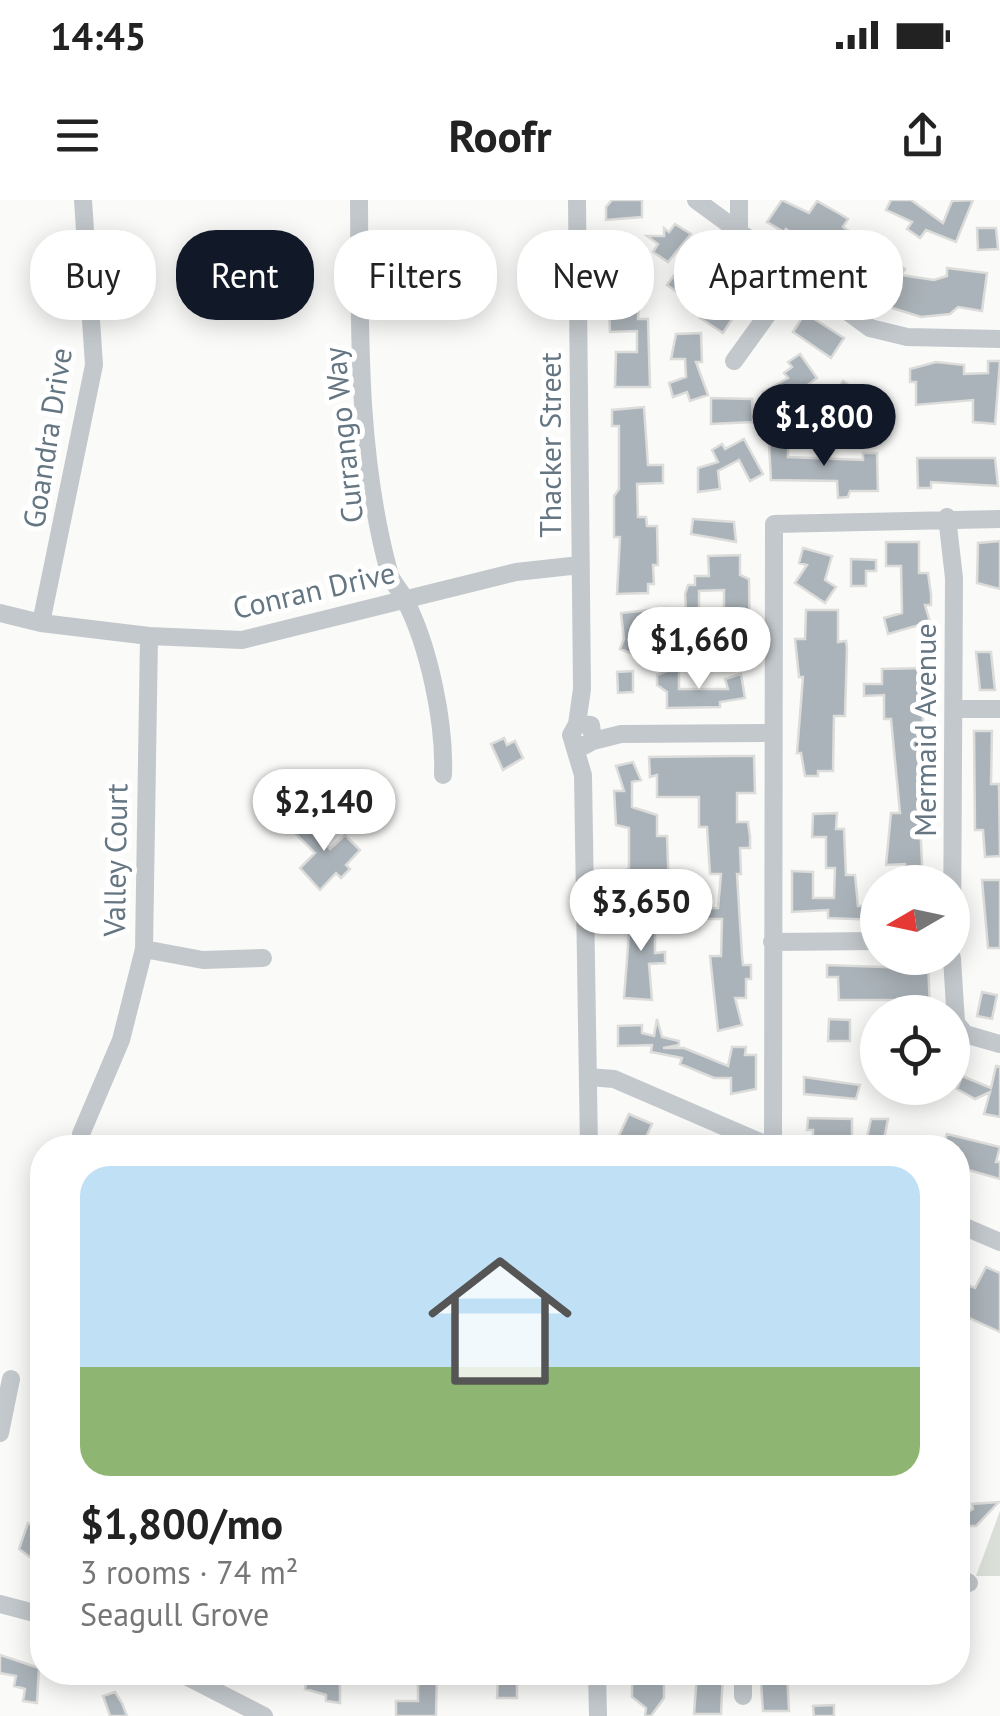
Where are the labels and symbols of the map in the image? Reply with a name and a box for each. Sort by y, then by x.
street label: Goandra Drive [13,345,80,531]
street label: Currango Way [314,345,371,525]
street label: Thacker Street [530,352,569,538]
pin: $1,800 [743,384,905,469]
street label: Conran Drive [229,552,399,627]
pin: $1,660 [618,607,780,692]
street label: Mermaid Avenue [905,623,944,837]
pin: $2,140 [243,769,405,854]
street label: Valley Court [94,783,135,938]
north arrow [860,865,970,975]
pin: $3,650 [560,869,722,954]

